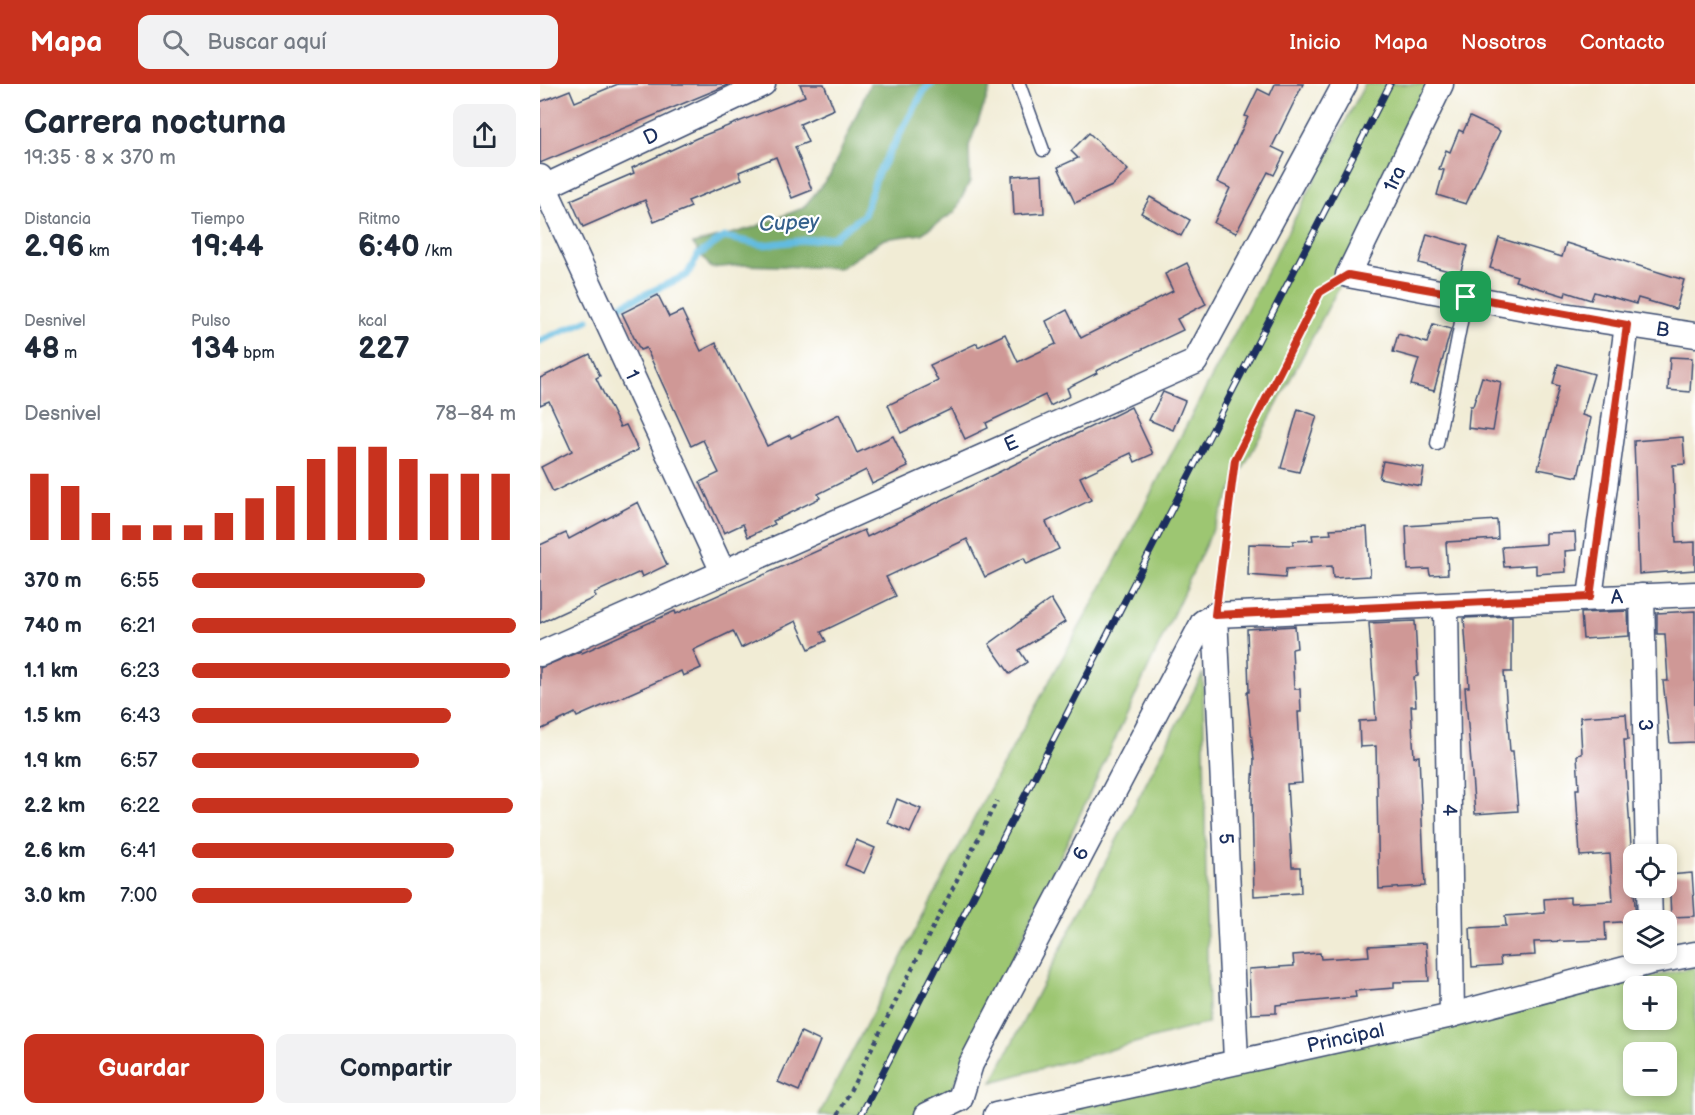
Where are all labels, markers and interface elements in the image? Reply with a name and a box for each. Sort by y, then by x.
search box [138,15,558,69]
text: Mapa [30,26,102,59]
icon: search [159,26,192,59]
text: Buscar aquí [207,29,326,56]
text: Inicio [1290,30,1341,55]
text: Mapa [1374,30,1428,55]
text: Nosotros [1461,30,1547,55]
text: Contacto [1580,30,1665,55]
text: Carrera nocturna [24,103,286,143]
button: share [453,104,516,167]
street label: D [640,123,663,151]
text: 19:35 · 8 × 370 m [24,146,176,170]
street label: 1ra [1379,162,1411,196]
water label: Cupey [758,209,820,237]
text: Distancia [24,210,91,229]
text: Tiempo [191,210,245,229]
text: Ritmo [358,210,400,229]
text: 2.96 [24,229,84,265]
text: 19:44 [191,229,264,265]
text: 6:40 [358,229,420,265]
text: km [84,242,110,261]
text: /km [420,242,452,261]
pin [1440,271,1491,322]
icon: arrive [1449,280,1482,313]
text: Desnivel [24,312,86,331]
text: Pulso [191,312,231,331]
text: kcal [358,312,387,331]
street label: B [1654,317,1672,343]
text: 48 [24,331,60,367]
text: 134 [191,331,239,367]
text: 227 [358,331,410,367]
text: m [60,344,77,363]
text: bpm [239,344,275,363]
street label: 1 [619,366,644,383]
text: Desnivel [24,402,101,426]
text: 78–84 m [436,402,516,426]
street label: E [1000,430,1022,458]
text: 370 m [24,569,82,593]
text: 6:55 [120,569,159,593]
street label: A [1610,585,1624,610]
text: 740 m [24,614,82,638]
text: 6:21 [120,614,156,638]
text: 1.1 km [24,659,78,683]
text: 6:23 [120,659,160,683]
text: 1.5 km [24,704,81,728]
text: 6:43 [120,704,161,728]
street label: 3 [1633,719,1657,731]
text: 1.9 km [24,749,81,773]
text: 6:57 [120,749,158,773]
text: 2.2 km [24,794,85,818]
text: 6:22 [120,794,160,818]
street label: 4 [1437,804,1461,816]
street label: 5 [1213,832,1238,845]
text: 2.6 km [24,839,85,863]
text: 6:41 [120,839,156,863]
street label: 6 [1068,843,1095,865]
map controls [1623,844,1677,1096]
button: locate [1623,844,1677,898]
text: 3.0 km [24,884,85,908]
text: 7:00 [120,884,157,908]
button: layers [1623,910,1677,964]
button: + [1623,976,1677,1030]
street label: Principal [1305,1018,1387,1058]
button: Guardar [24,1034,264,1103]
button: Compartir [276,1034,516,1103]
button: − [1623,1042,1677,1096]

